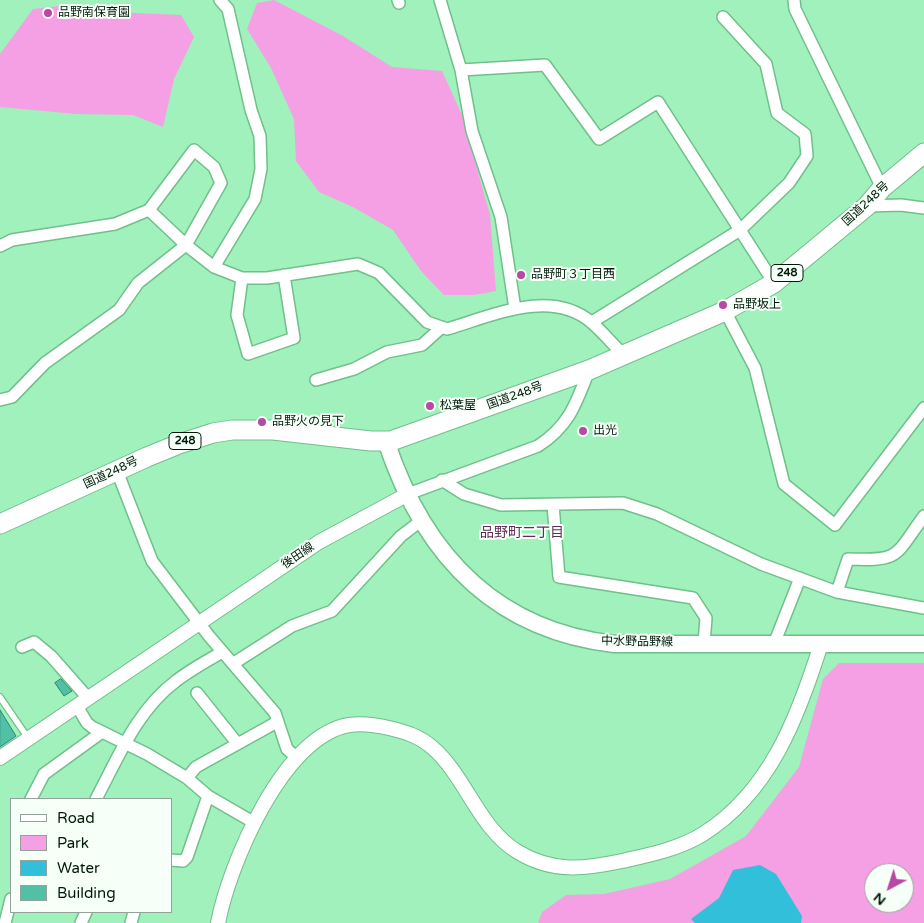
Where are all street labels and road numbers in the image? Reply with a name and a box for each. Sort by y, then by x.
street label: 国道248号 [840,179,892,229]
road number: 248 [771,264,803,282]
street label: 国道248号 [485,379,545,413]
road number: 248 [169,432,201,450]
street label: 国道248号 [81,454,141,492]
street label: 後田線 [279,540,317,572]
street label: 中水野品野線 [601,634,673,650]

